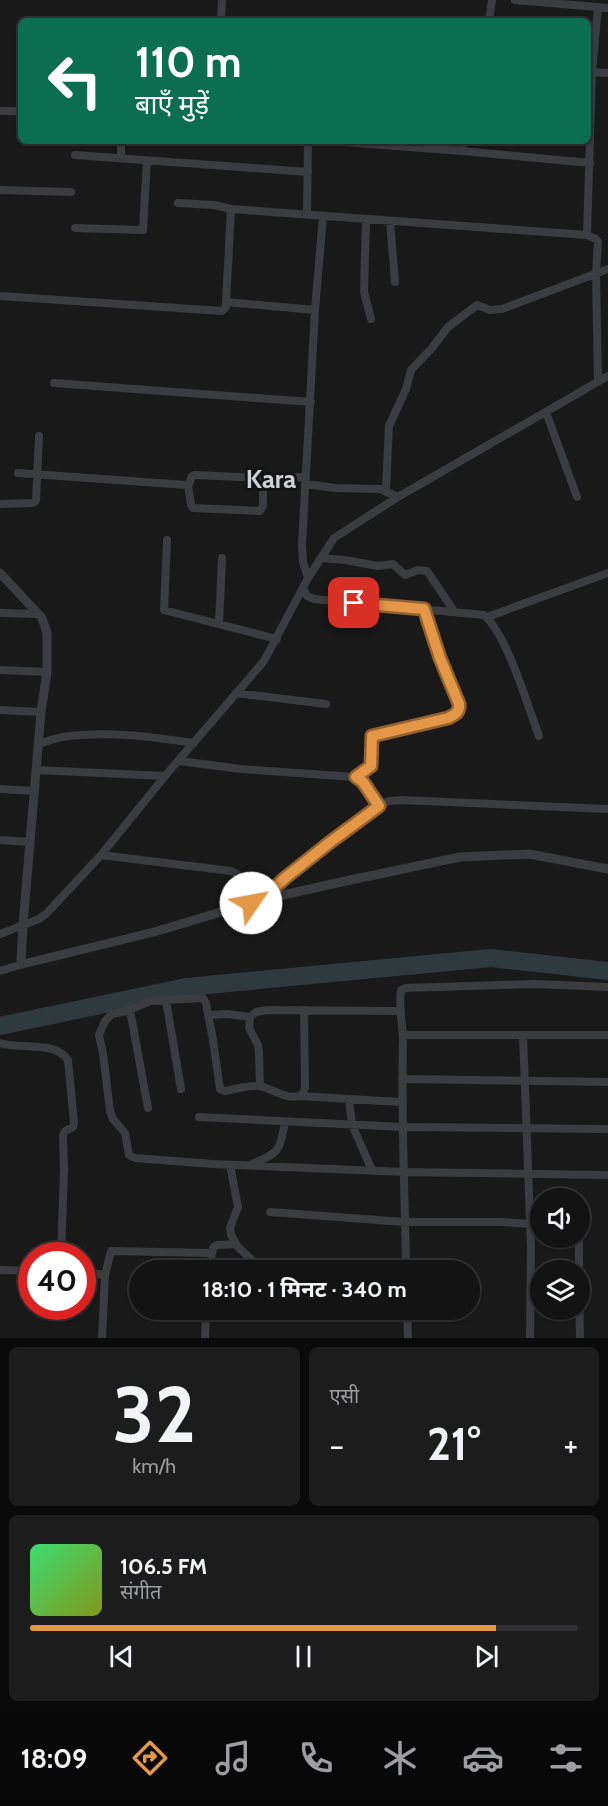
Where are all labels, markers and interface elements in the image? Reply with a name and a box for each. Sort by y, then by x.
text: 110 m [135,36,242,88]
icon: left [36,42,114,120]
text: बाएँ मुड़ें [135,88,209,121]
district label: Kara [246,463,296,495]
pin [328,577,379,628]
icon: arrive [337,586,370,619]
position arrow [219,871,283,935]
map controls [530,1188,590,1320]
button: sound [530,1188,590,1248]
speed limit sign: 40 [18,1242,96,1320]
button: layers [530,1260,590,1320]
text: 18:10 · 1 मिनट · 340 m [202,1276,407,1303]
text: 32 [113,1367,196,1462]
text: एसी [330,1384,359,1408]
text: 21° [427,1417,480,1471]
text: − [330,1425,344,1465]
text: + [563,1425,578,1465]
text: km/h [132,1454,176,1478]
text: 106.5 FM [120,1553,207,1580]
text: संगीत [120,1580,161,1604]
icon: previous [105,1640,138,1673]
icon: pause [287,1640,320,1673]
icon: next [470,1640,503,1673]
icon: directions [129,1737,171,1779]
icon: music [212,1737,254,1779]
icon: phone [295,1737,337,1779]
icon: climate [379,1737,421,1779]
icon: car [462,1737,504,1779]
icon: filters [545,1737,587,1779]
text: 18:09 [21,1742,87,1775]

